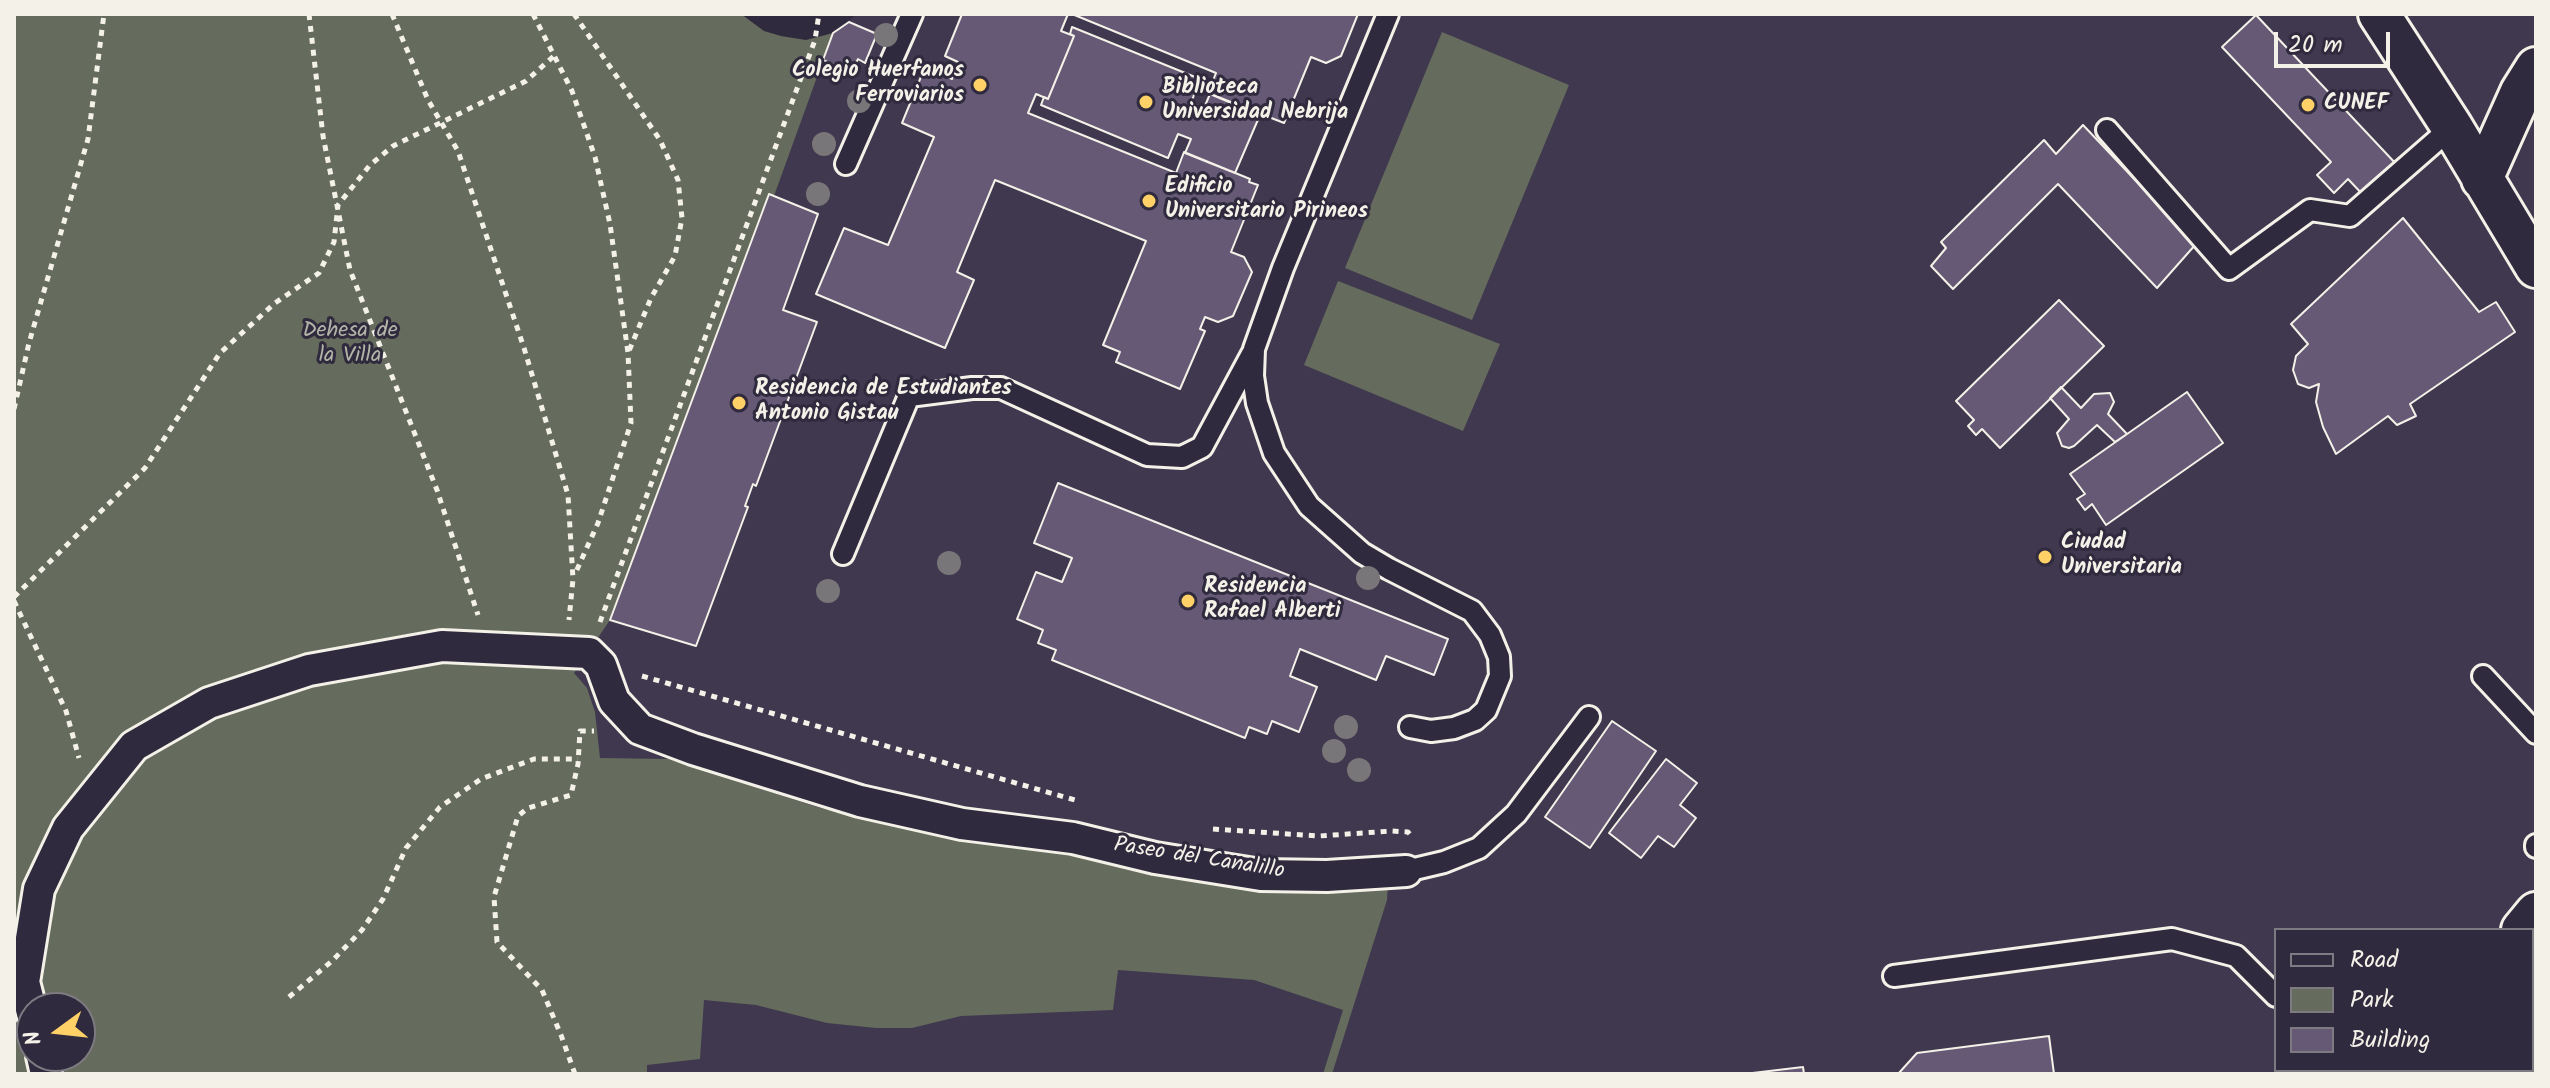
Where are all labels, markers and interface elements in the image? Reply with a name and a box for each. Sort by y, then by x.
scale bar [2278,16,2394,66]
text: 20 m [2288,26,2343,65]
place label: Colegio Huerfanos Ferroviarios [792,59,964,110]
marker: Colegio Huerfanos Ferroviarios [971,76,989,94]
place label: Biblioteca Universidad Nebrija [1162,76,1348,128]
place label: CUNEF [2324,92,2389,118]
marker: Biblioteca Universidad Nebrija [1137,93,1155,111]
marker: CUNEF [2299,96,2317,114]
place label: Edificio Universitario Pirineos [1165,175,1368,226]
marker: Edificio Universitario Pirineos [1140,192,1158,210]
park label: Dehesa de la Villa [302,319,398,370]
place label: Residencia de Estudiantes Antonio Gistau [755,377,1012,428]
marker: Residencia de Estudiantes Antonio Gistau [730,394,748,412]
place label: Ciudad Universitaria [2061,531,2182,582]
marker: Ciudad Universitaria [2036,548,2054,566]
place label: Residencia Rafael Alberti [1204,575,1341,626]
marker: Residencia Rafael Alberti [1179,592,1197,610]
street label: Paseo del Canalillo [1112,833,1286,887]
legend [2274,928,2534,1072]
text: Road [2350,941,2398,980]
text: Park [2350,981,2394,1020]
north arrow [16,992,96,1072]
text: Building [2350,1021,2430,1060]
text: N [16,1027,53,1049]

